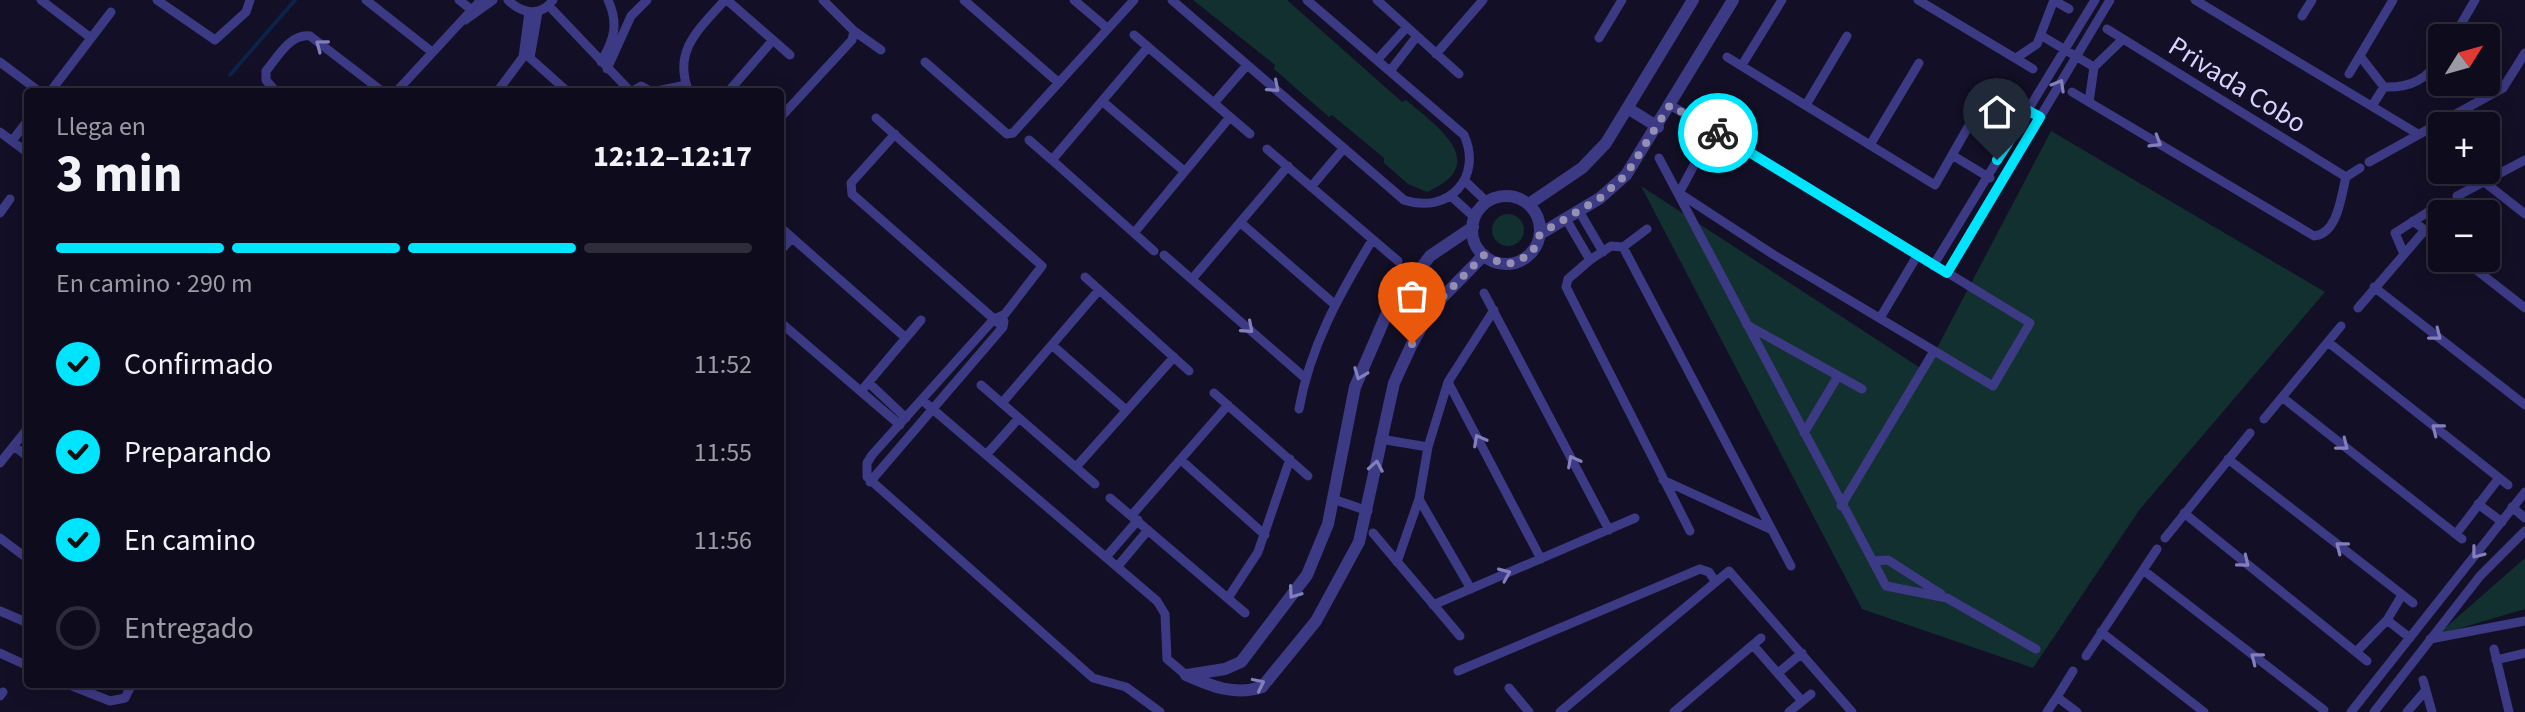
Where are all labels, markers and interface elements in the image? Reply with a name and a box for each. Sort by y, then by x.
north arrow [2428,24,2500,96]
map controls [2428,24,2500,272]
street label: Privada Cobo [2161,27,2314,143]
one-way arrow [315,40,330,54]
one-way arrow [1264,78,1279,92]
pin [1963,78,2031,160]
one-way arrow [2049,79,2065,94]
icon: home [1975,90,2019,134]
courier [1678,93,1758,173]
text: Llega en [56,108,146,145]
icon: bike [1696,111,1740,155]
button: + [2428,112,2500,184]
one-way arrow [2147,132,2162,148]
text: 12:12–12:17 [593,135,752,178]
text: 3 min [56,138,183,212]
button: − [2428,200,2500,272]
pin [1378,262,1446,344]
text: En camino · 290 m [56,265,252,302]
icon: bag [1390,274,1434,318]
one-way arrow [1239,318,1254,333]
one-way arrow [2427,325,2441,340]
icon: check [56,342,100,386]
text: Confirmado [124,343,273,386]
text: 11:52 [694,346,752,383]
one-way arrow [1353,366,1370,380]
one-way arrow [2432,424,2446,439]
icon: check [56,430,100,474]
text: Preparando [124,431,271,474]
text: 11:55 [694,434,752,471]
one-way arrow [1473,434,1488,449]
one-way arrow [2334,436,2349,450]
one-way arrow [1567,455,1583,469]
one-way arrow [1366,459,1383,473]
icon: check [56,518,100,562]
text: En camino [124,519,256,562]
text: 11:56 [694,522,752,559]
one-way arrow [2335,543,2350,557]
one-way arrow [2472,544,2486,559]
one-way arrow [2235,552,2250,566]
one-way arrow [1497,568,1511,584]
one-way arrow [1289,585,1304,599]
text: Entregado [124,607,254,650]
one-way arrow [2250,653,2265,667]
one-way arrow [1251,678,1265,694]

